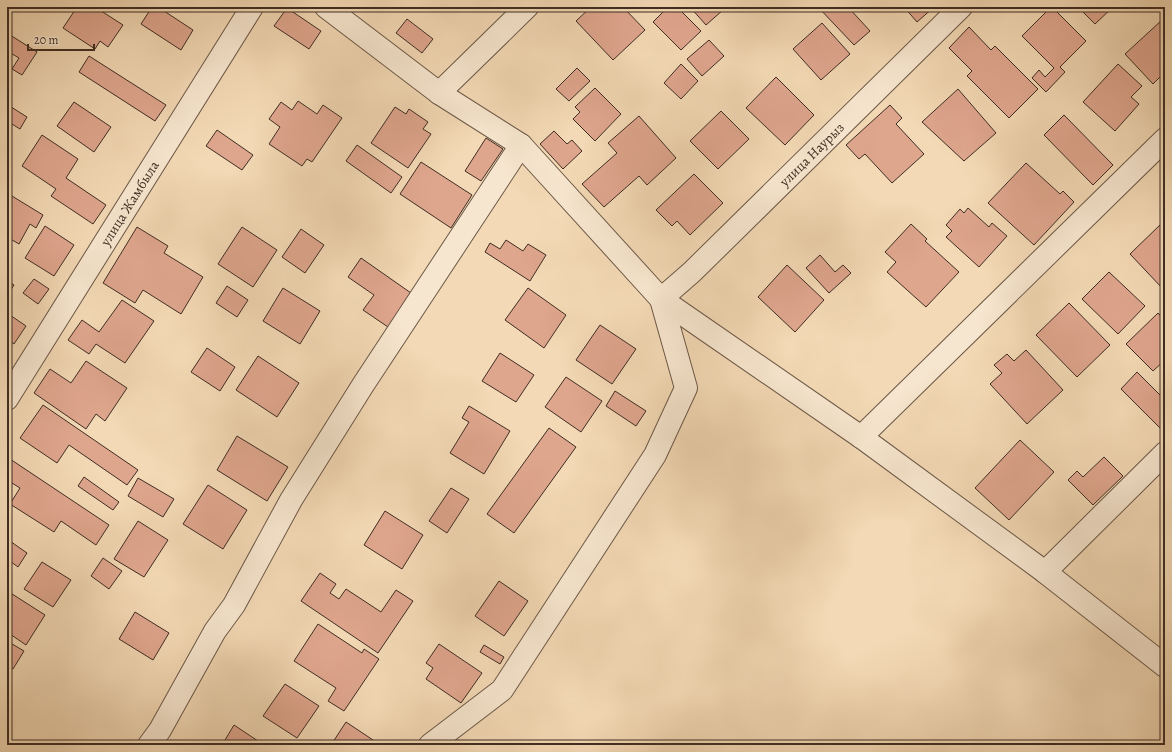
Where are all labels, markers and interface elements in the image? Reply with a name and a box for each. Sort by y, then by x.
scale bar [28,26,94,52]
text: 20 m [34,32,58,48]
street label: улица Наурыз [774,118,848,191]
street label: улица Жамбыла [95,156,164,250]

